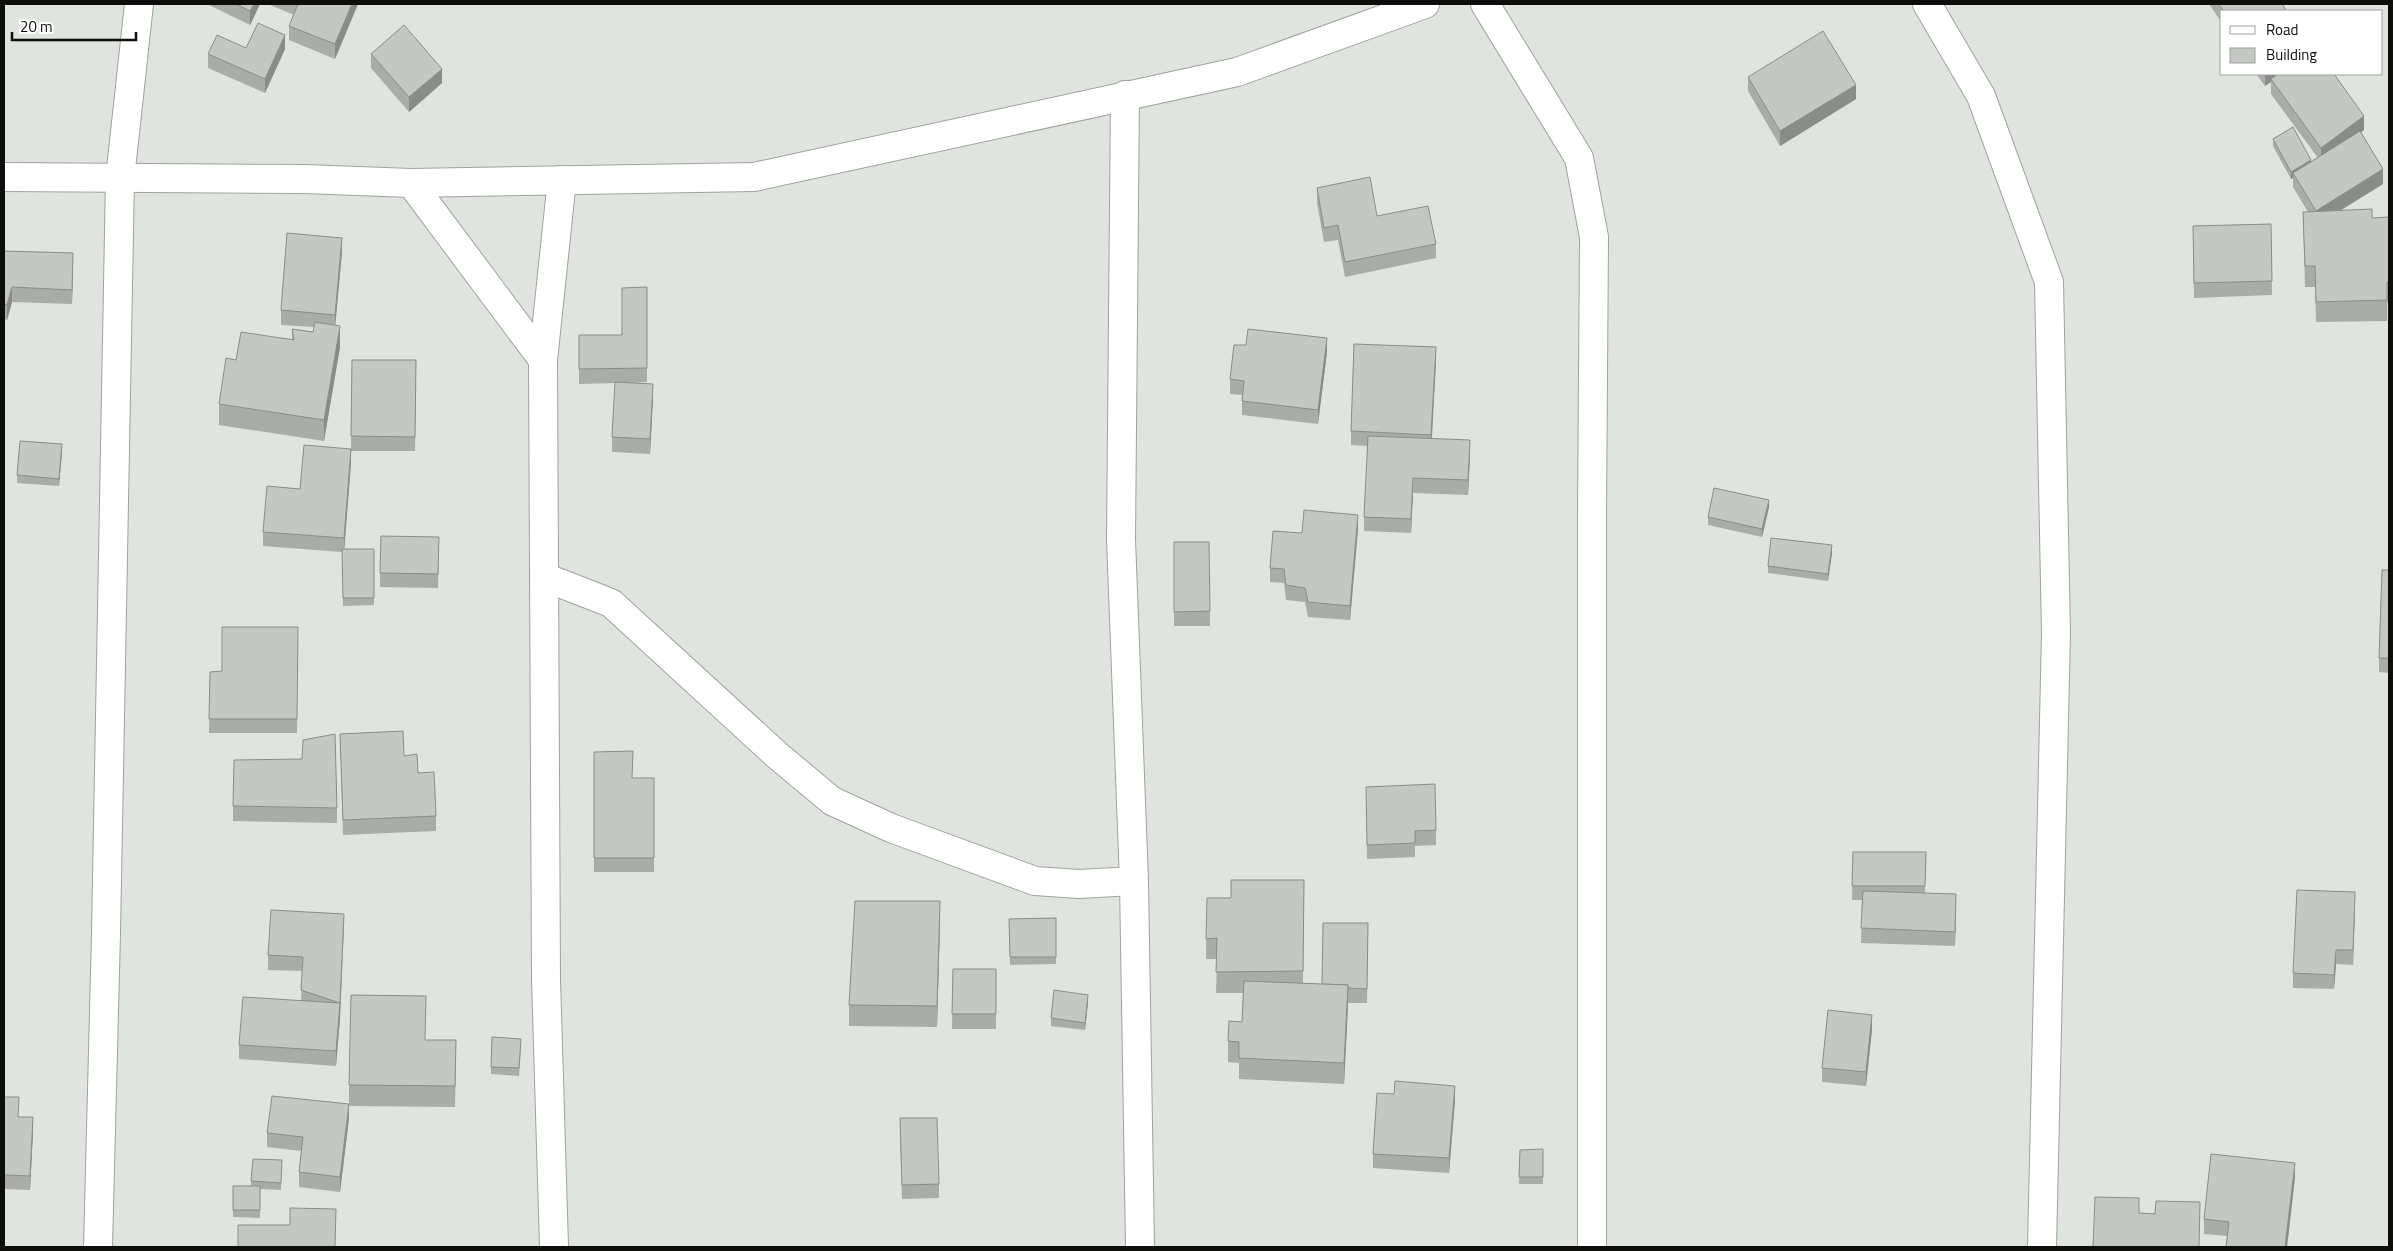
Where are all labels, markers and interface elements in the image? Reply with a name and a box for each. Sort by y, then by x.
scale bar [12,10,136,42]
legend [2220,10,2383,75]
text: 20 m [20,15,53,38]
text: Road [2266,18,2298,41]
text: Building [2266,43,2317,66]

